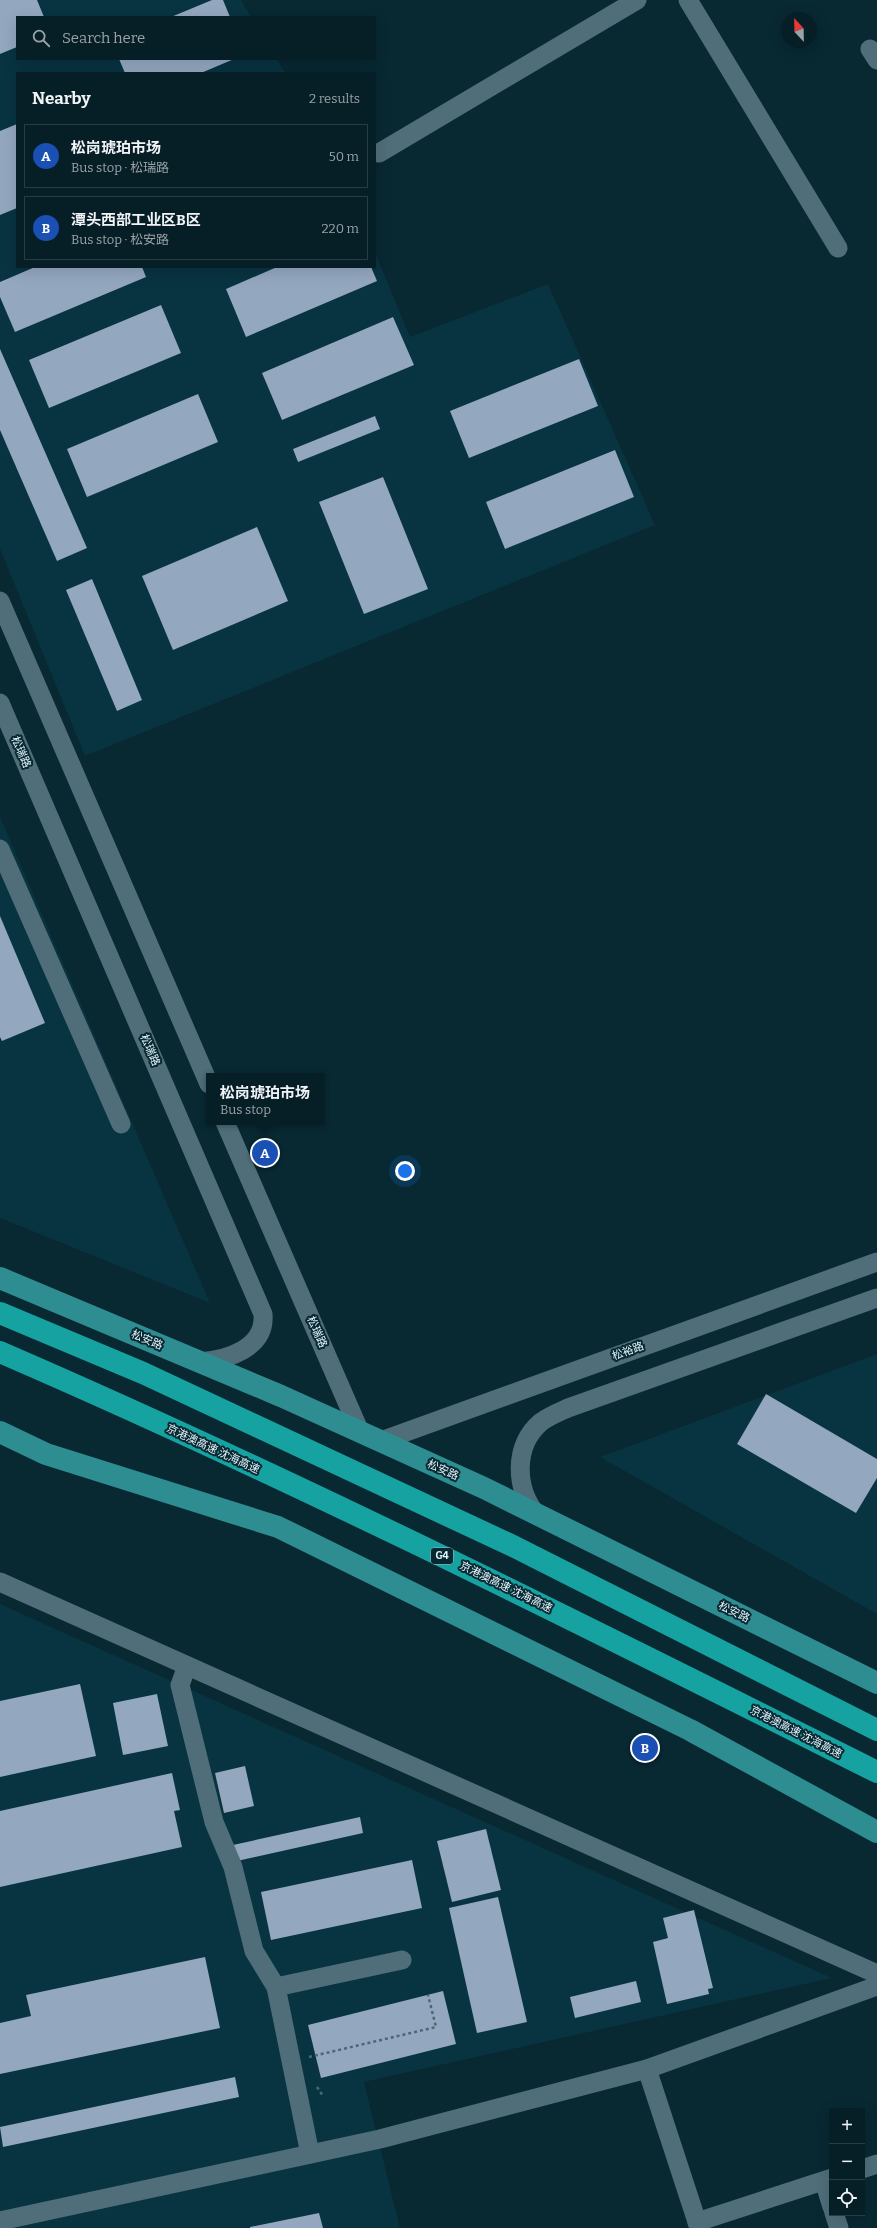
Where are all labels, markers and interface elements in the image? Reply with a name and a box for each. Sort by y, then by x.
north arrow [781,12,817,48]
search box [16,16,376,60]
icon: search [30,27,52,49]
text: Search here [62,29,145,47]
text: Nearby [32,88,91,109]
text: 2 results [309,91,360,106]
text: 松岗琥珀市场 [71,139,161,157]
text: A [41,149,51,164]
text: 50 m [329,149,359,164]
text: Bus stop · 松瑞路 [71,160,169,175]
text: 潭头西部工业区B区 [71,211,201,229]
text: B [42,221,50,236]
text: 220 m [322,221,359,236]
text: Bus stop · 松安路 [71,232,169,247]
street label: 松瑞路 [9,734,33,770]
street label: 松瑞路 [138,1032,162,1068]
popup [206,1073,324,1125]
text: 松岗琥珀市场 [220,1084,310,1102]
text: Bus stop [220,1102,271,1117]
pin: A [252,1138,278,1168]
your location [395,1161,415,1181]
street label: 松瑞路 [304,1314,330,1350]
street label: 松安路 [129,1328,165,1352]
street label: 松裕路 [610,1339,646,1363]
street label: 京港澳高速 沈海高速 [164,1422,262,1476]
street label: 松安路 [425,1457,461,1483]
road number: G4 [431,1548,453,1564]
street label: 京港澳高速 沈海高速 [458,1559,554,1615]
street label: 松安路 [716,1599,752,1625]
street label: 京港澳高速 沈海高速 [748,1703,844,1761]
pin: B [632,1733,658,1763]
map controls [829,2108,865,2216]
button: + [829,2108,865,2144]
button: − [829,2144,865,2180]
button: locate [829,2180,865,2216]

